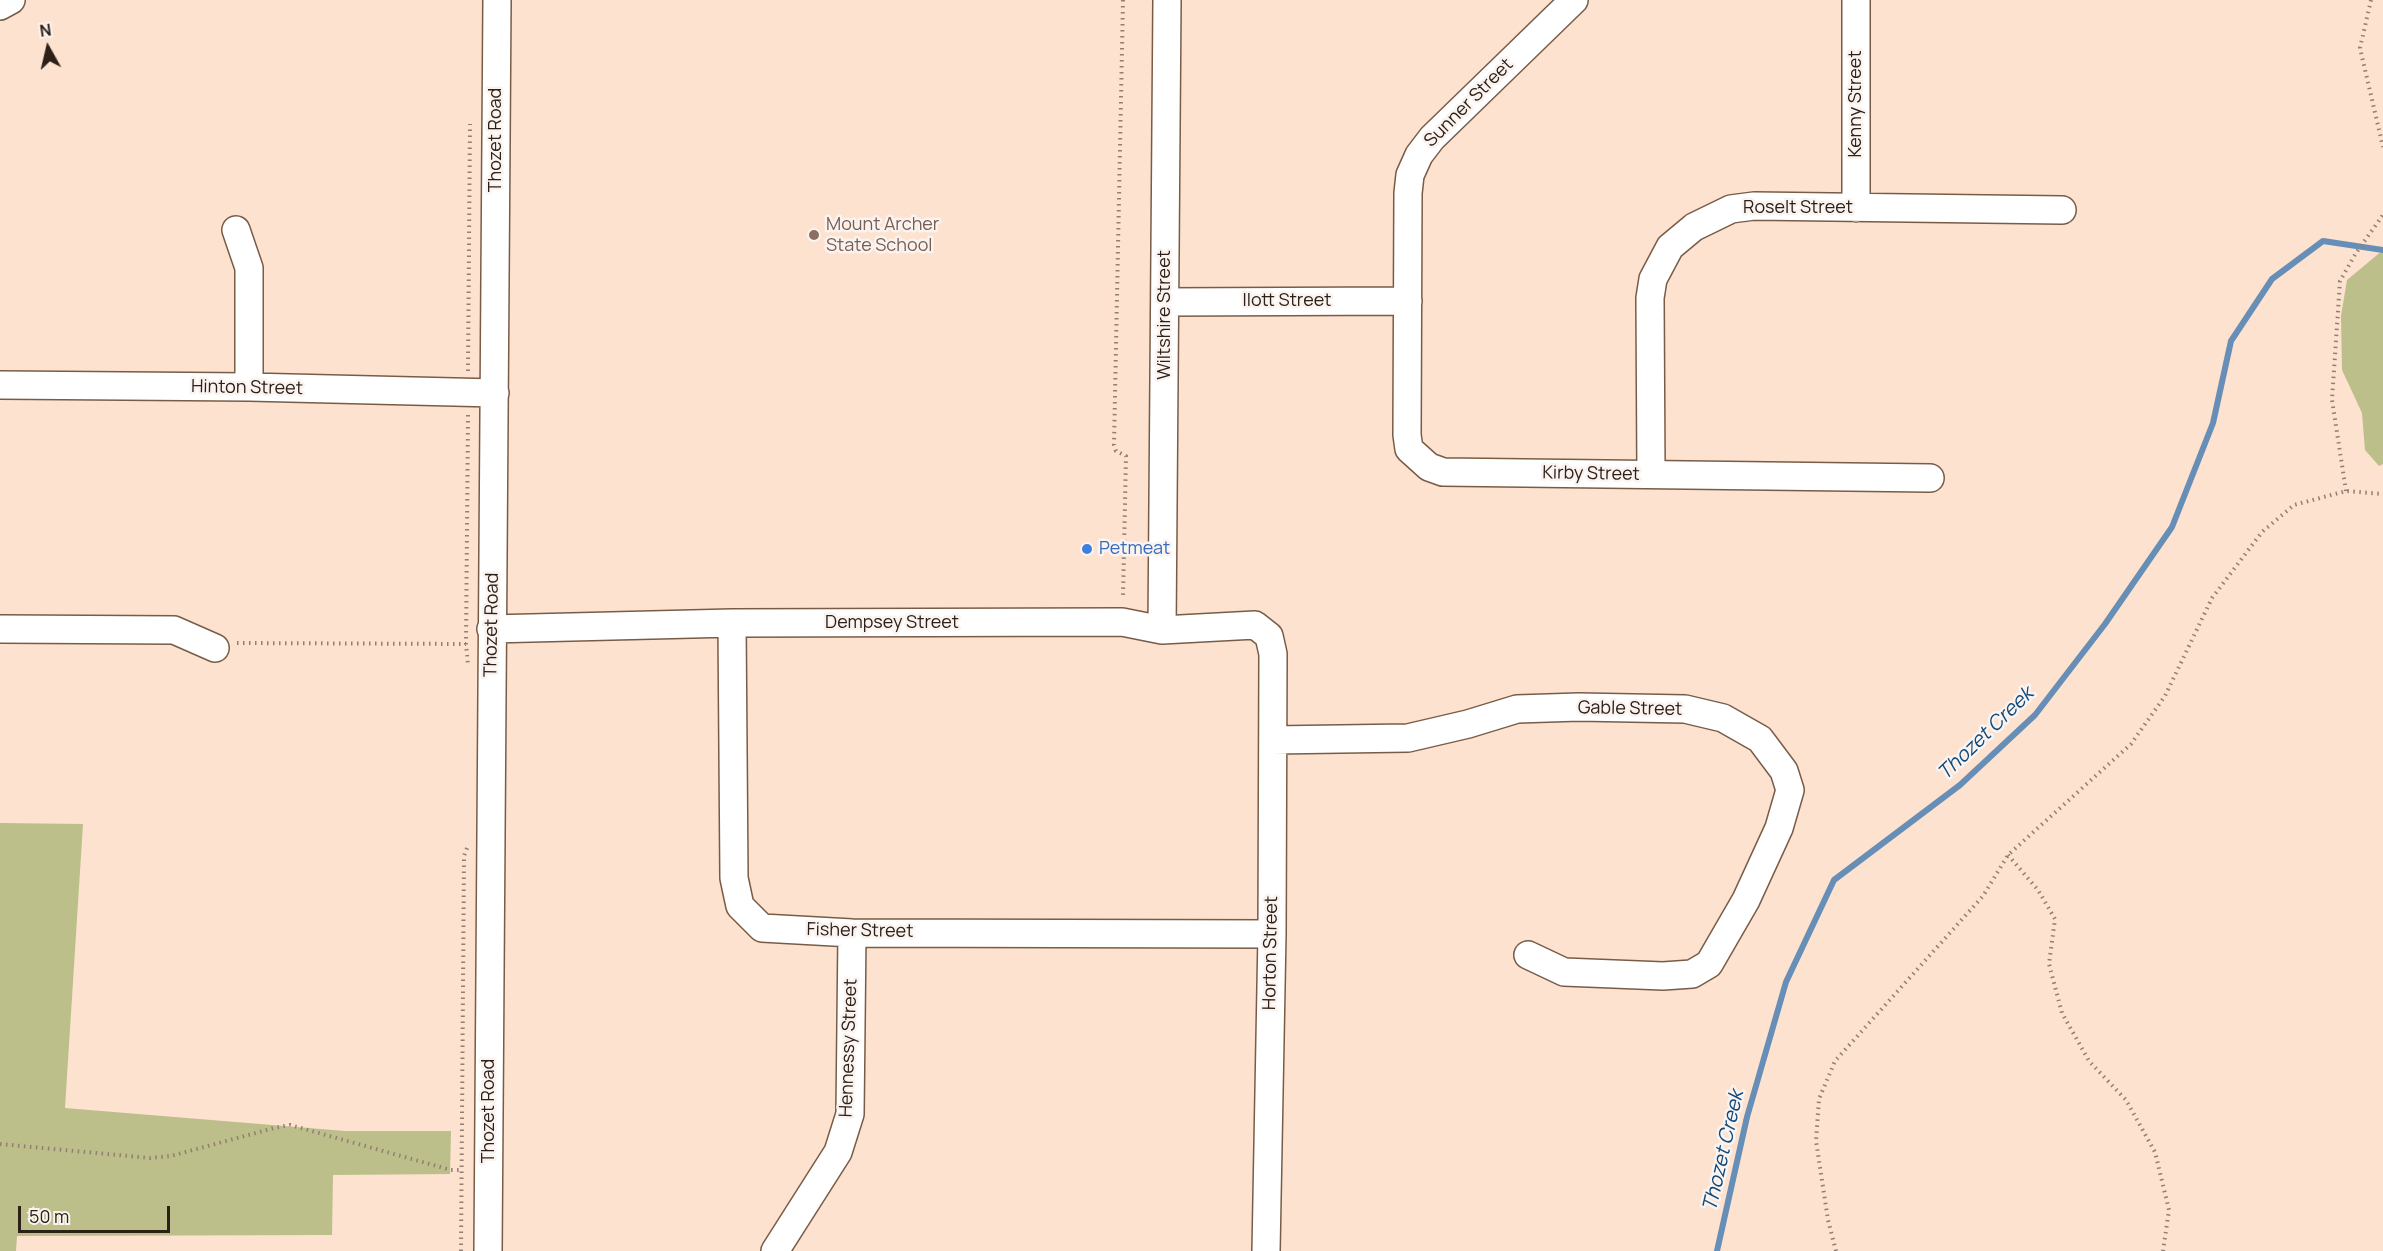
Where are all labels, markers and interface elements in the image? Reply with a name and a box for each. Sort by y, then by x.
north arrow [18,18,78,78]
text: N [38,18,53,42]
street label: Kenny Street [1845,50,1867,158]
street label: Sunner Street [1420,54,1518,152]
street label: Thozet Road [485,88,507,192]
street label: Roselt Street [1743,197,1853,219]
place label: Mount Archer State School [826,214,939,256]
marker: Mount Archer State School [807,228,821,242]
street label: Wiltshire Street [1154,250,1176,380]
street label: Ilott Street [1243,290,1331,312]
street label: Hinton Street [191,376,303,400]
street label: Kirby Street [1542,462,1640,486]
place label: Petmeat [1099,538,1170,560]
marker: Petmeat [1080,542,1094,556]
street label: Thozet Road [480,573,504,677]
street label: Dempsey Street [825,612,959,634]
water label: Thozet Creek [1933,683,2039,785]
street label: Gable Street [1578,697,1682,721]
street label: Horton Street [1259,896,1283,1010]
street label: Fisher Street [806,919,914,943]
street label: Hennessy Street [836,978,862,1118]
street label: Thozet Road [478,1059,500,1163]
water label: Thozet Creek [1698,1088,1750,1214]
scale bar [21,1194,172,1232]
text: 50 m [29,1204,69,1228]

